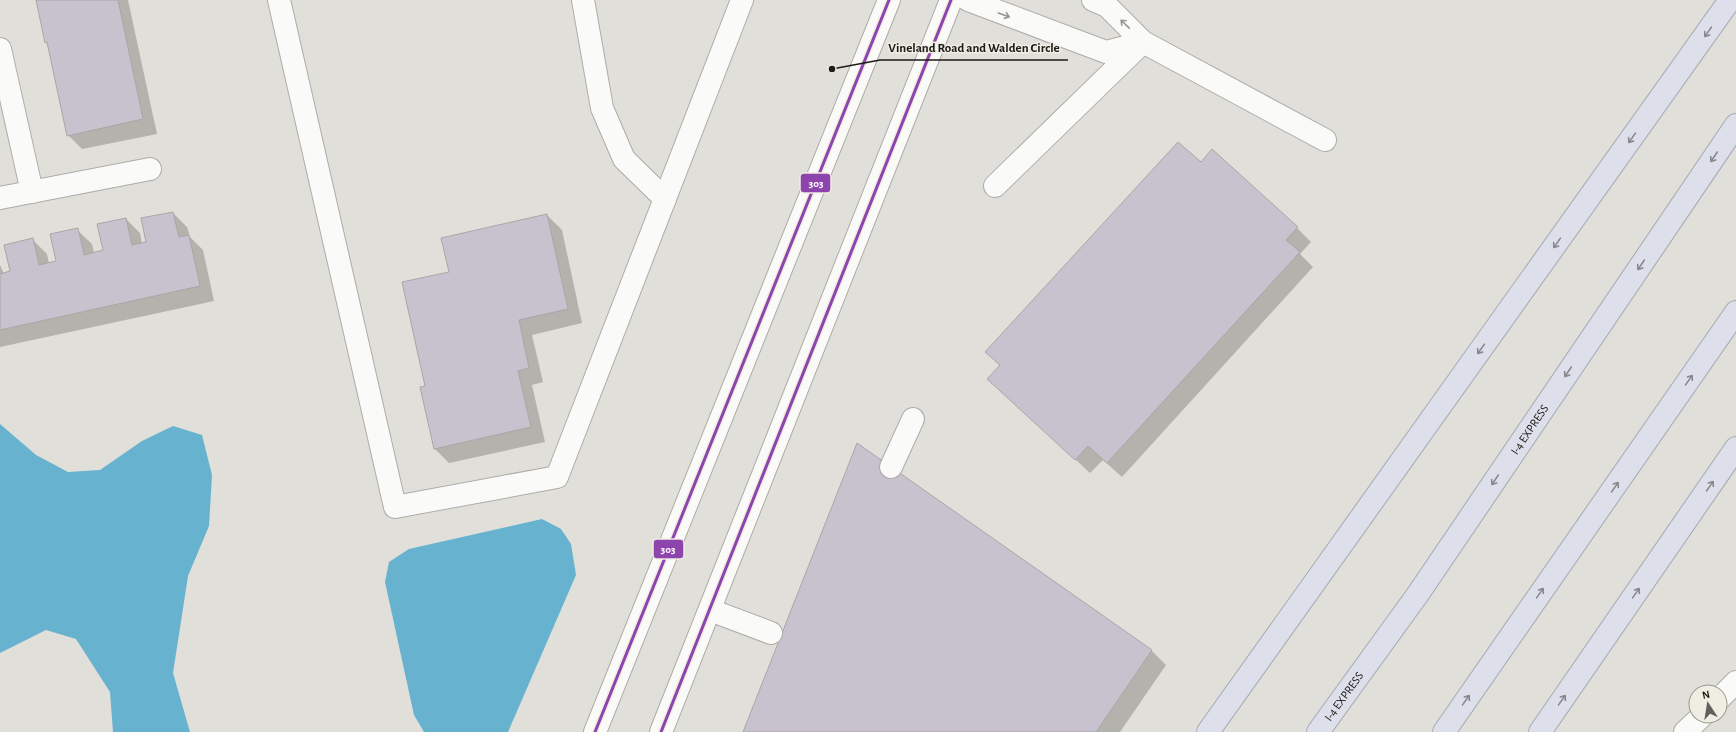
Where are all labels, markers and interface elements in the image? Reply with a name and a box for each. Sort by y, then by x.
one-way arrow [997,11,1009,19]
one-way arrow [1120,19,1130,29]
one-way arrow [1704,26,1712,37]
callout: Vineland Road and Walden Circle [880,35,1068,60]
text: Vineland Road and Walden Circle [888,42,1060,55]
one-way arrow [1628,132,1636,143]
one-way arrow [1710,151,1718,162]
line badge: 303 [800,173,831,193]
text: 303 [808,178,824,189]
one-way arrow [1553,238,1561,249]
one-way arrow [1637,259,1645,270]
one-way arrow [1477,344,1485,355]
one-way arrow [1564,366,1572,377]
one-way arrow [1685,375,1693,386]
street label: I-4 EXPRESS [1508,402,1551,457]
one-way arrow [1491,474,1499,485]
one-way arrow [1611,481,1619,492]
one-way arrow [1706,481,1714,492]
line badge: 303 [653,539,684,559]
text: 303 [660,544,676,555]
one-way arrow [1536,588,1544,599]
one-way arrow [1632,588,1640,599]
street label: I-4 EXPRESS [1322,669,1366,723]
north arrow [1688,684,1728,724]
text: N [1701,689,1711,701]
one-way arrow [1462,695,1470,706]
one-way arrow [1558,695,1566,706]

